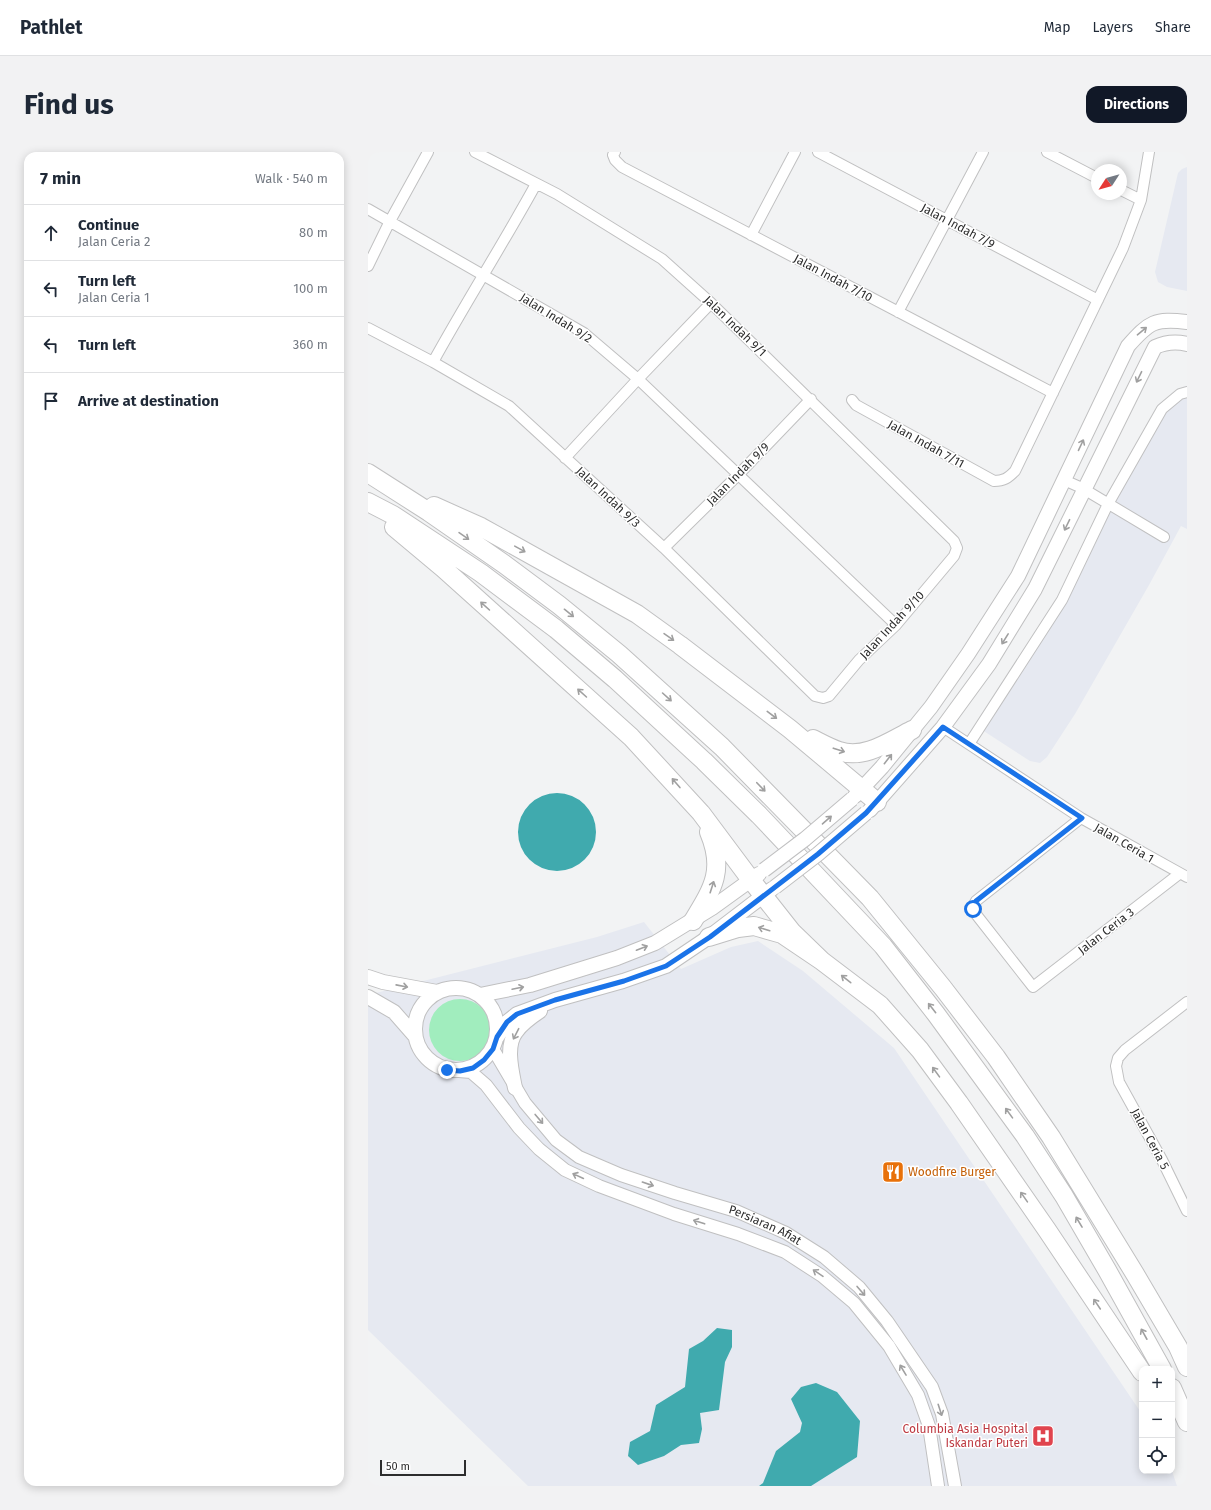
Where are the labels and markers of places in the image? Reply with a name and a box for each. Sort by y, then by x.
restaurant icon: Woodfire Burger [880,1159,906,1185]
place label: Woodfire Burger [908,1165,996,1179]
place label: Columbia Asia Hospital Iskandar Puteri [902,1422,1028,1450]
hospital icon: Columbia Asia Hospital Iskandar Puteri [1030,1423,1056,1449]

